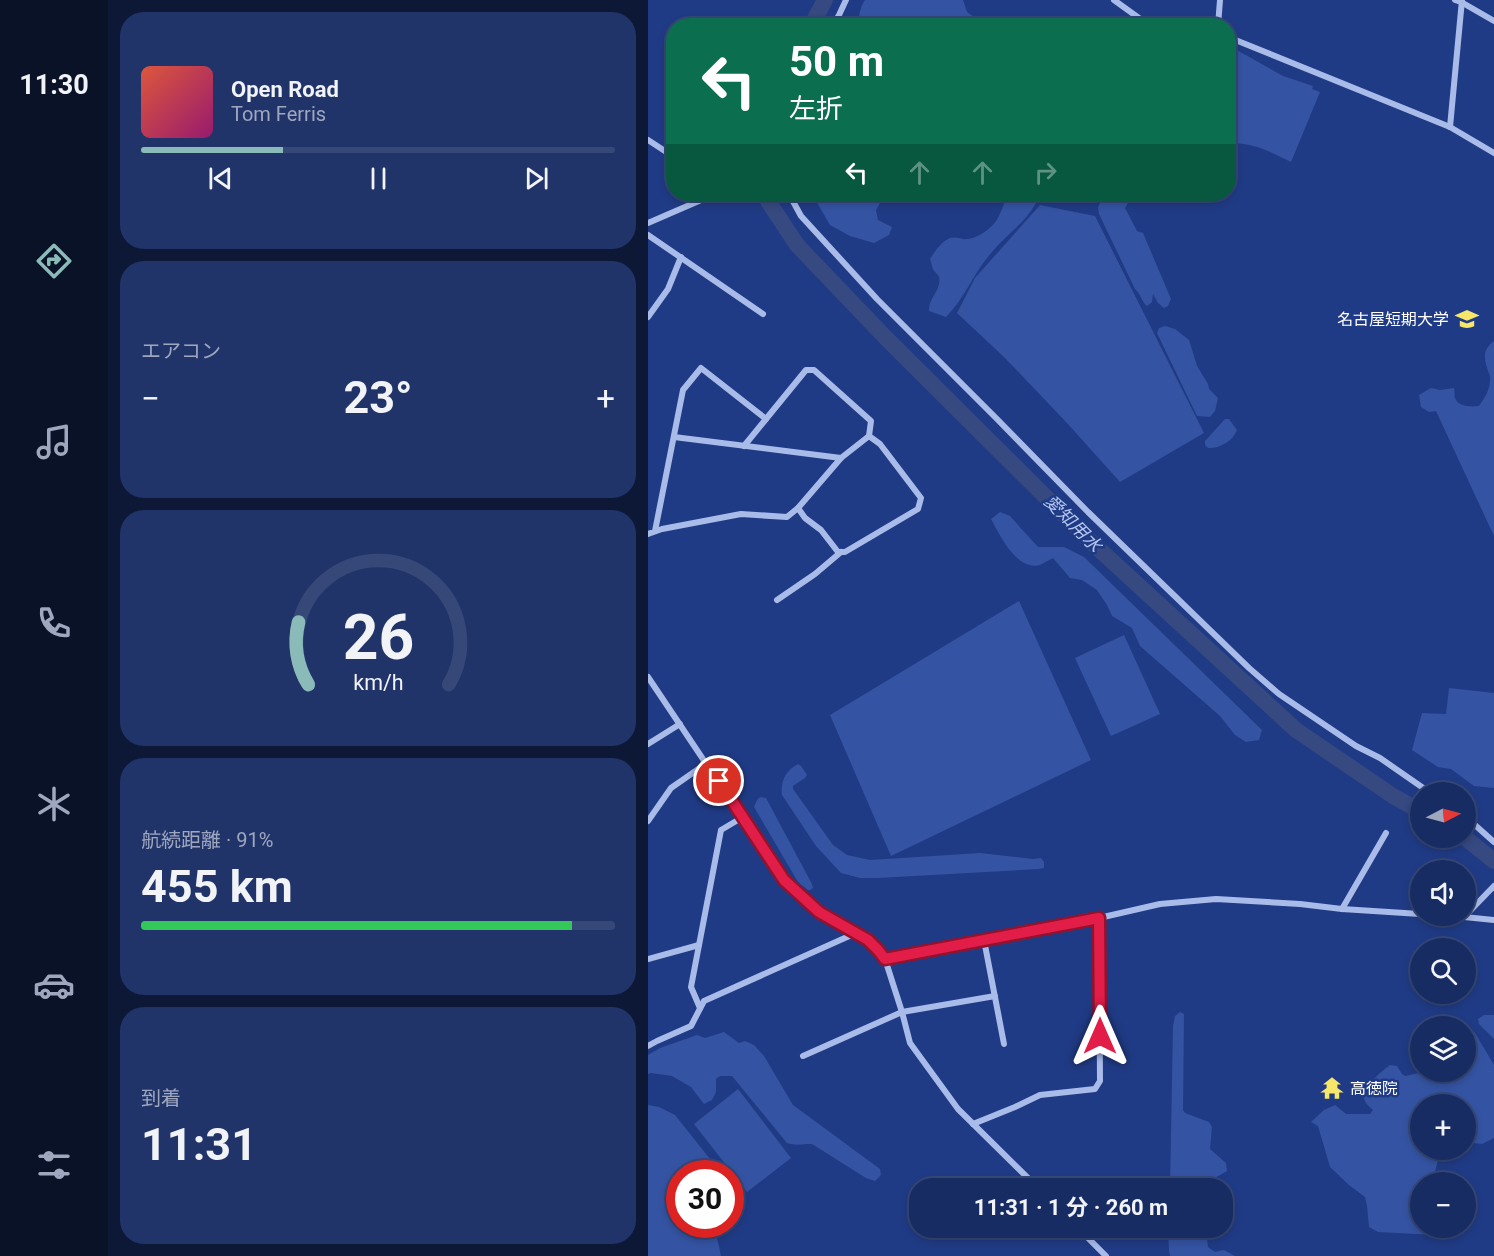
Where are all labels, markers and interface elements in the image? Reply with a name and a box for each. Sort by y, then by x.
text: 50 m [789,37,884,86]
icon: left [690,42,768,120]
text: 11:30 [19,69,89,101]
text: Open Road [231,77,339,102]
text: 左折 [789,93,843,125]
text: Tom Ferris [231,102,326,126]
icon: left [840,156,873,189]
icon: ahead [903,156,936,189]
icon: ahead [966,156,999,189]
icon: right [1029,156,1062,189]
icon: previous [204,162,237,195]
icon: pause [362,162,395,195]
icon: next [520,162,553,195]
icon: directions [33,240,75,282]
school or university icon: 名古屋短期大学 [1454,306,1480,332]
place label: 名古屋短期大学 [1337,310,1449,329]
text: エアコン [141,339,221,363]
text: 23° [343,371,413,424]
text: − [141,379,160,418]
text: + [596,379,615,418]
icon: music [33,421,75,463]
water label: 愛知用水 [1040,490,1107,557]
text: 26 [342,601,414,674]
icon: phone [33,602,75,644]
text: km/h [353,670,403,695]
pin [693,755,744,806]
icon: arrive [702,764,735,797]
north arrow [1410,782,1476,848]
map controls [1410,782,1476,1238]
icon: climate [33,783,75,825]
text: 航続距離 · 91% [141,828,273,852]
text: 455 km [141,860,293,913]
button: sound [1410,860,1476,926]
button: search [1410,938,1476,1004]
icon: car [33,964,75,1006]
position arrow [1068,1004,1132,1068]
button: layers [1410,1016,1476,1082]
temple icon: 高徳院 [1319,1075,1345,1101]
place label: 高徳院 [1350,1079,1398,1098]
text: 到着 [141,1086,181,1110]
button: + [1410,1094,1476,1160]
text: 11:31 [141,1118,257,1171]
icon: filters [33,1144,75,1186]
speed limit sign: 30 [666,1160,744,1238]
button: − [1410,1172,1476,1238]
text: 11:31 · 1 分 · 260 m [974,1195,1168,1220]

